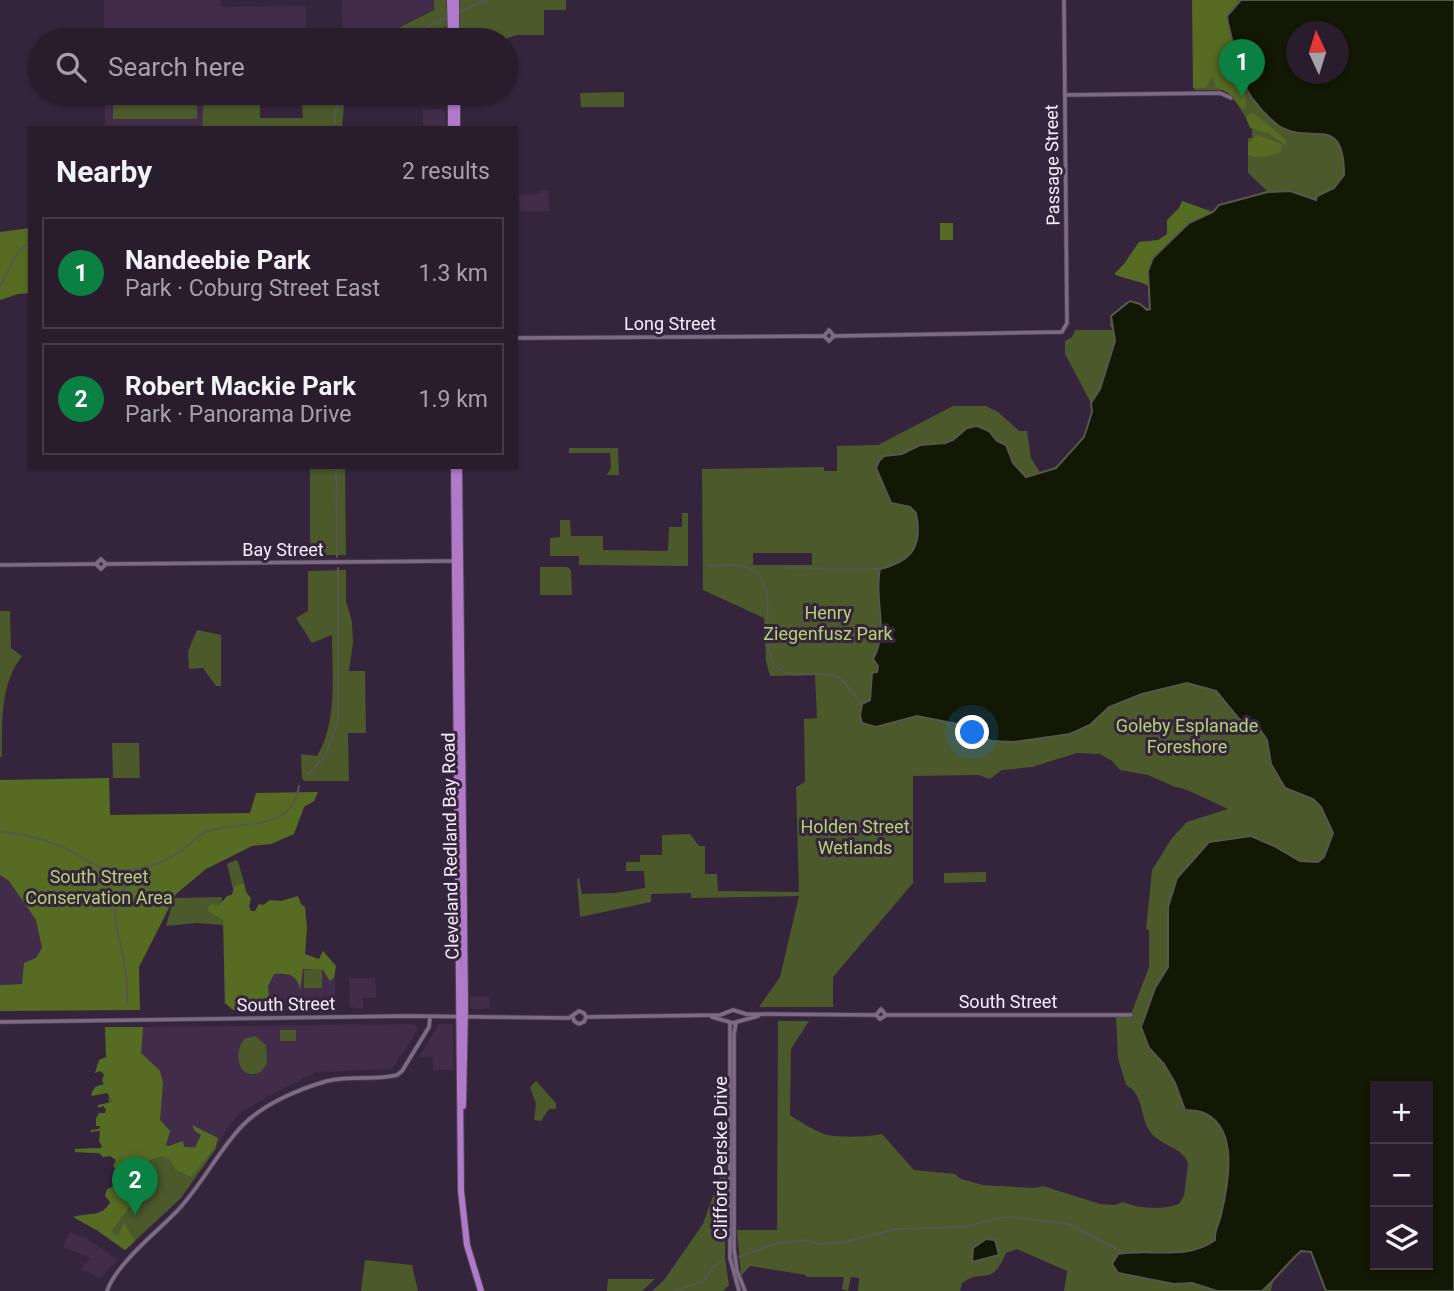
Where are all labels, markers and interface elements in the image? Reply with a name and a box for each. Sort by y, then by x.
north arrow [1286,21,1349,84]
search box [28,28,518,105]
pin: 1 [1219,39,1265,97]
icon: search [52,48,90,86]
text: Search here [108,52,245,82]
street label: Passage Street [1040,104,1064,226]
text: Nearby [56,154,152,189]
text: 2 results [402,158,490,185]
text: Nandeebie Park [125,245,311,275]
text: 1 [74,260,88,287]
text: 1.3 km [419,260,488,287]
text: Park · Coburg Street East [125,275,380,302]
street label: Long Street [624,313,716,334]
text: Robert Mackie Park [125,371,356,401]
text: 2 [74,386,88,413]
text: 1.9 km [419,386,488,413]
text: Park · Panorama Drive [125,401,351,428]
street label: Bay Street [242,539,324,560]
park label: Henry Ziegenfusz Park [763,602,894,644]
your location [955,715,989,749]
park label: Goleby Esplanade Foreshore [1116,715,1258,757]
street label: Cleveland Redland Bay Road [438,732,462,960]
park label: Holden Street Wetlands [800,816,910,858]
park label: South Street Conservation Area [25,866,173,908]
street label: South Street [959,991,1057,1012]
street label: South Street [237,993,336,1015]
street label: Clifford Perske Drive [710,1076,731,1240]
map controls [1370,1081,1433,1270]
button: + [1370,1081,1433,1144]
button: − [1370,1144,1433,1207]
pin: 2 [112,1157,158,1215]
button: layers [1370,1207,1433,1270]

